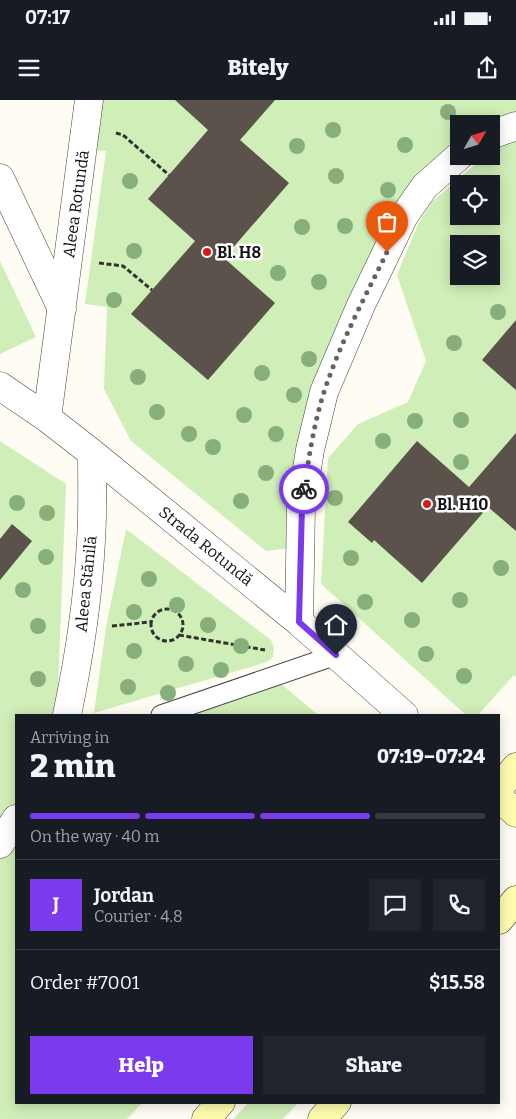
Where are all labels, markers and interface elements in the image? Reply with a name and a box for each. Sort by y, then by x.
text: 07:17 [25,6,70,29]
icon: menu [15,54,43,82]
text: Bitely [227,54,289,81]
icon: share [473,54,501,82]
north arrow [450,115,500,165]
map controls [450,115,500,285]
street label: Aleea Rotundă [59,149,93,259]
button: locate [450,175,500,225]
pin [366,201,408,252]
icon: bag [373,208,401,236]
button: layers [450,235,500,285]
place label: Bl. H8 [217,243,261,262]
marker: Bl. H8 [201,246,213,258]
courier [279,464,329,514]
icon: bike [290,475,318,503]
place label: Bl. H10 [437,495,488,514]
marker: Bl. H10 [421,498,433,510]
street label: Strada Rotundă [155,502,257,590]
street label: Aleea Stănilă [71,535,101,633]
pin [315,604,357,655]
icon: home [322,611,350,639]
text: Arriving in [30,728,109,747]
text: 07:19–07:24 [377,745,485,768]
text: 2 min [30,747,116,785]
text: On the way · 40 m [30,827,160,846]
button: chat [369,879,421,931]
button: phone [433,879,485,931]
text: Jordan [94,884,154,907]
text: J [53,893,59,916]
text: Courier · 4.8 [94,907,183,926]
text: Order #7001 [30,971,140,994]
text: $15.58 [429,971,485,994]
button: Help [30,1036,253,1094]
button: Share [263,1036,485,1094]

